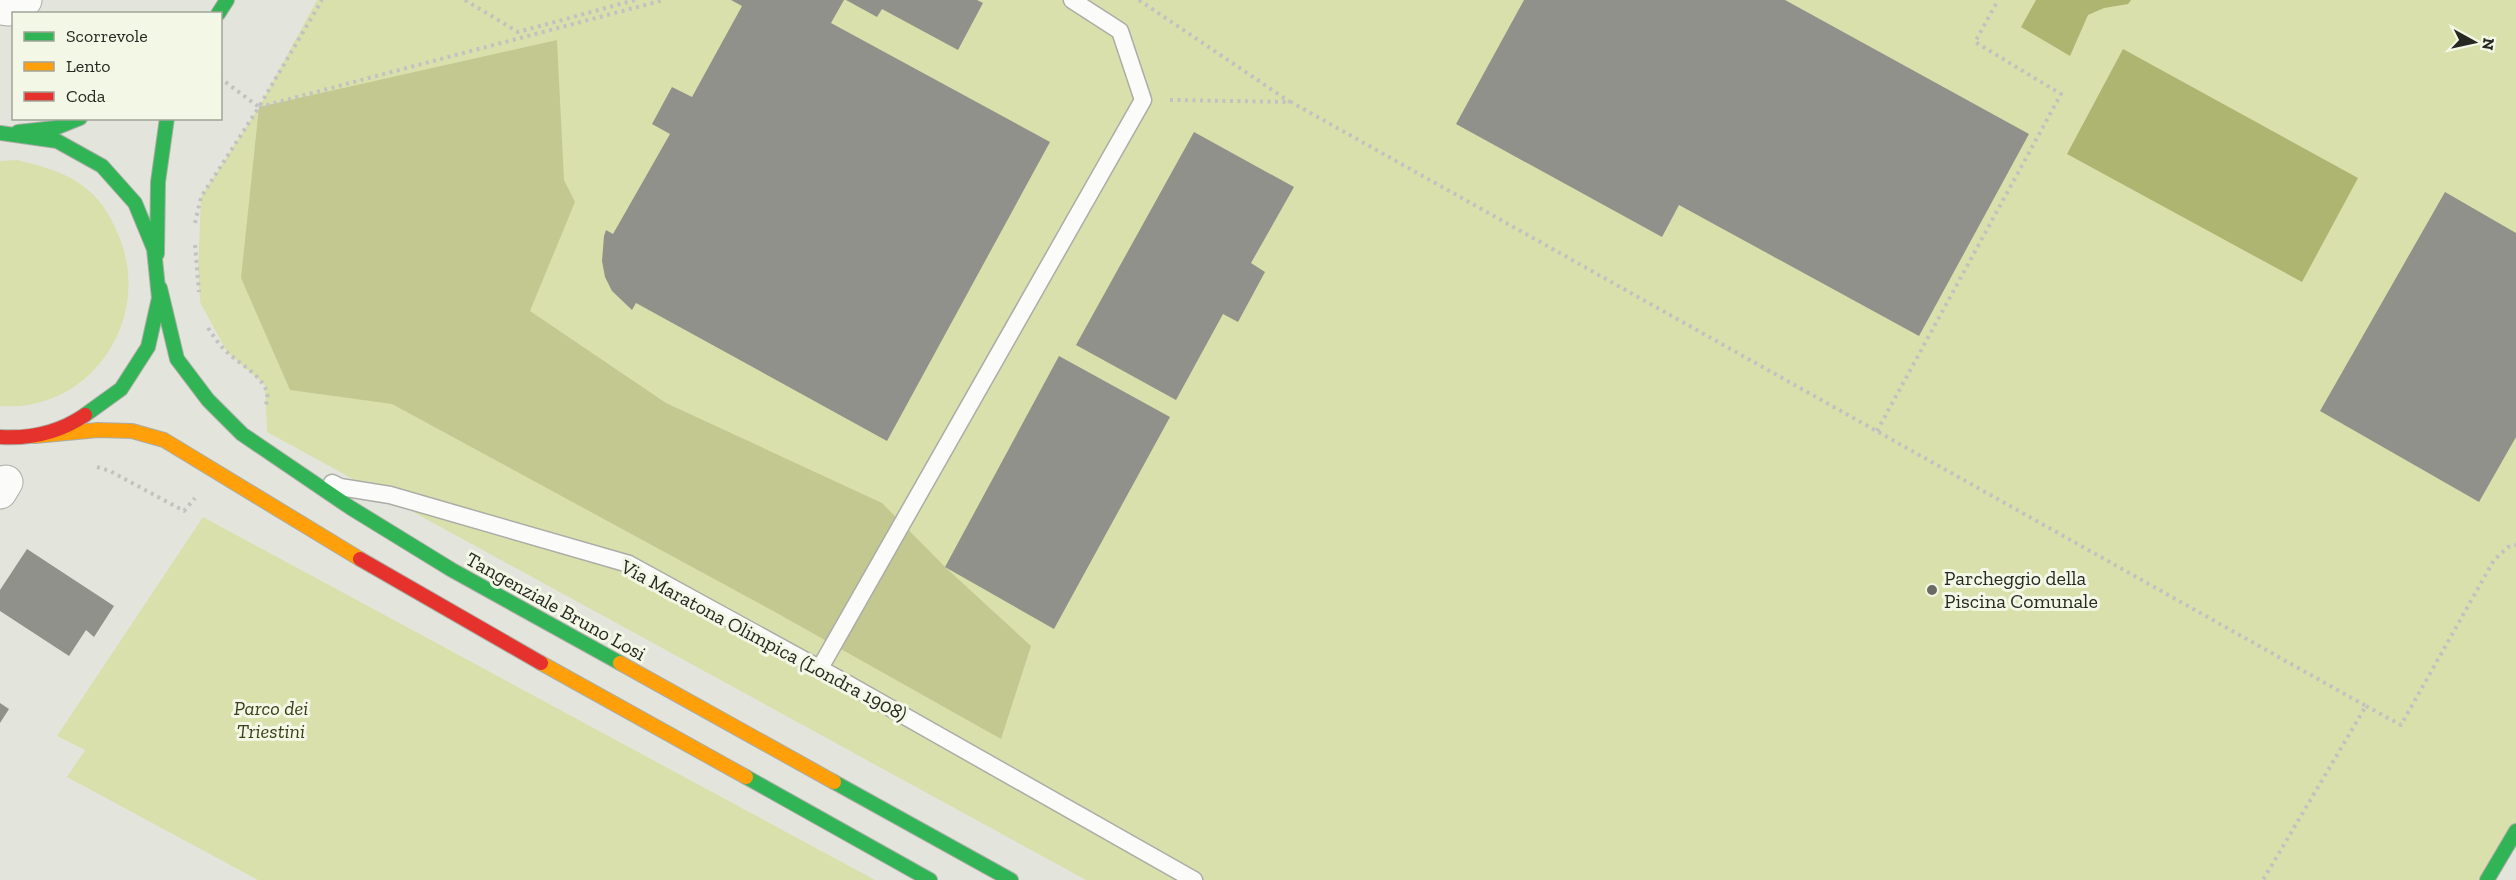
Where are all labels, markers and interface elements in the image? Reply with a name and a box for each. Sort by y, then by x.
legend [12,12,222,120]
north arrow [2444,12,2504,72]
text: Scorrevole [66,25,148,47]
text: N [2478,37,2499,51]
text: Lento [66,55,111,77]
text: Coda [66,85,106,107]
street label: Tangenziale Bruno Losi [462,547,651,666]
street label: Via Maratona Olimpica (Londra 1908) [616,554,911,726]
place label: Parcheggio della Piscina Comunale [1944,566,2098,613]
marker: Parcheggio della Piscina Comunale [1925,583,1939,597]
park label: Parco dei Triestini [234,696,308,743]

